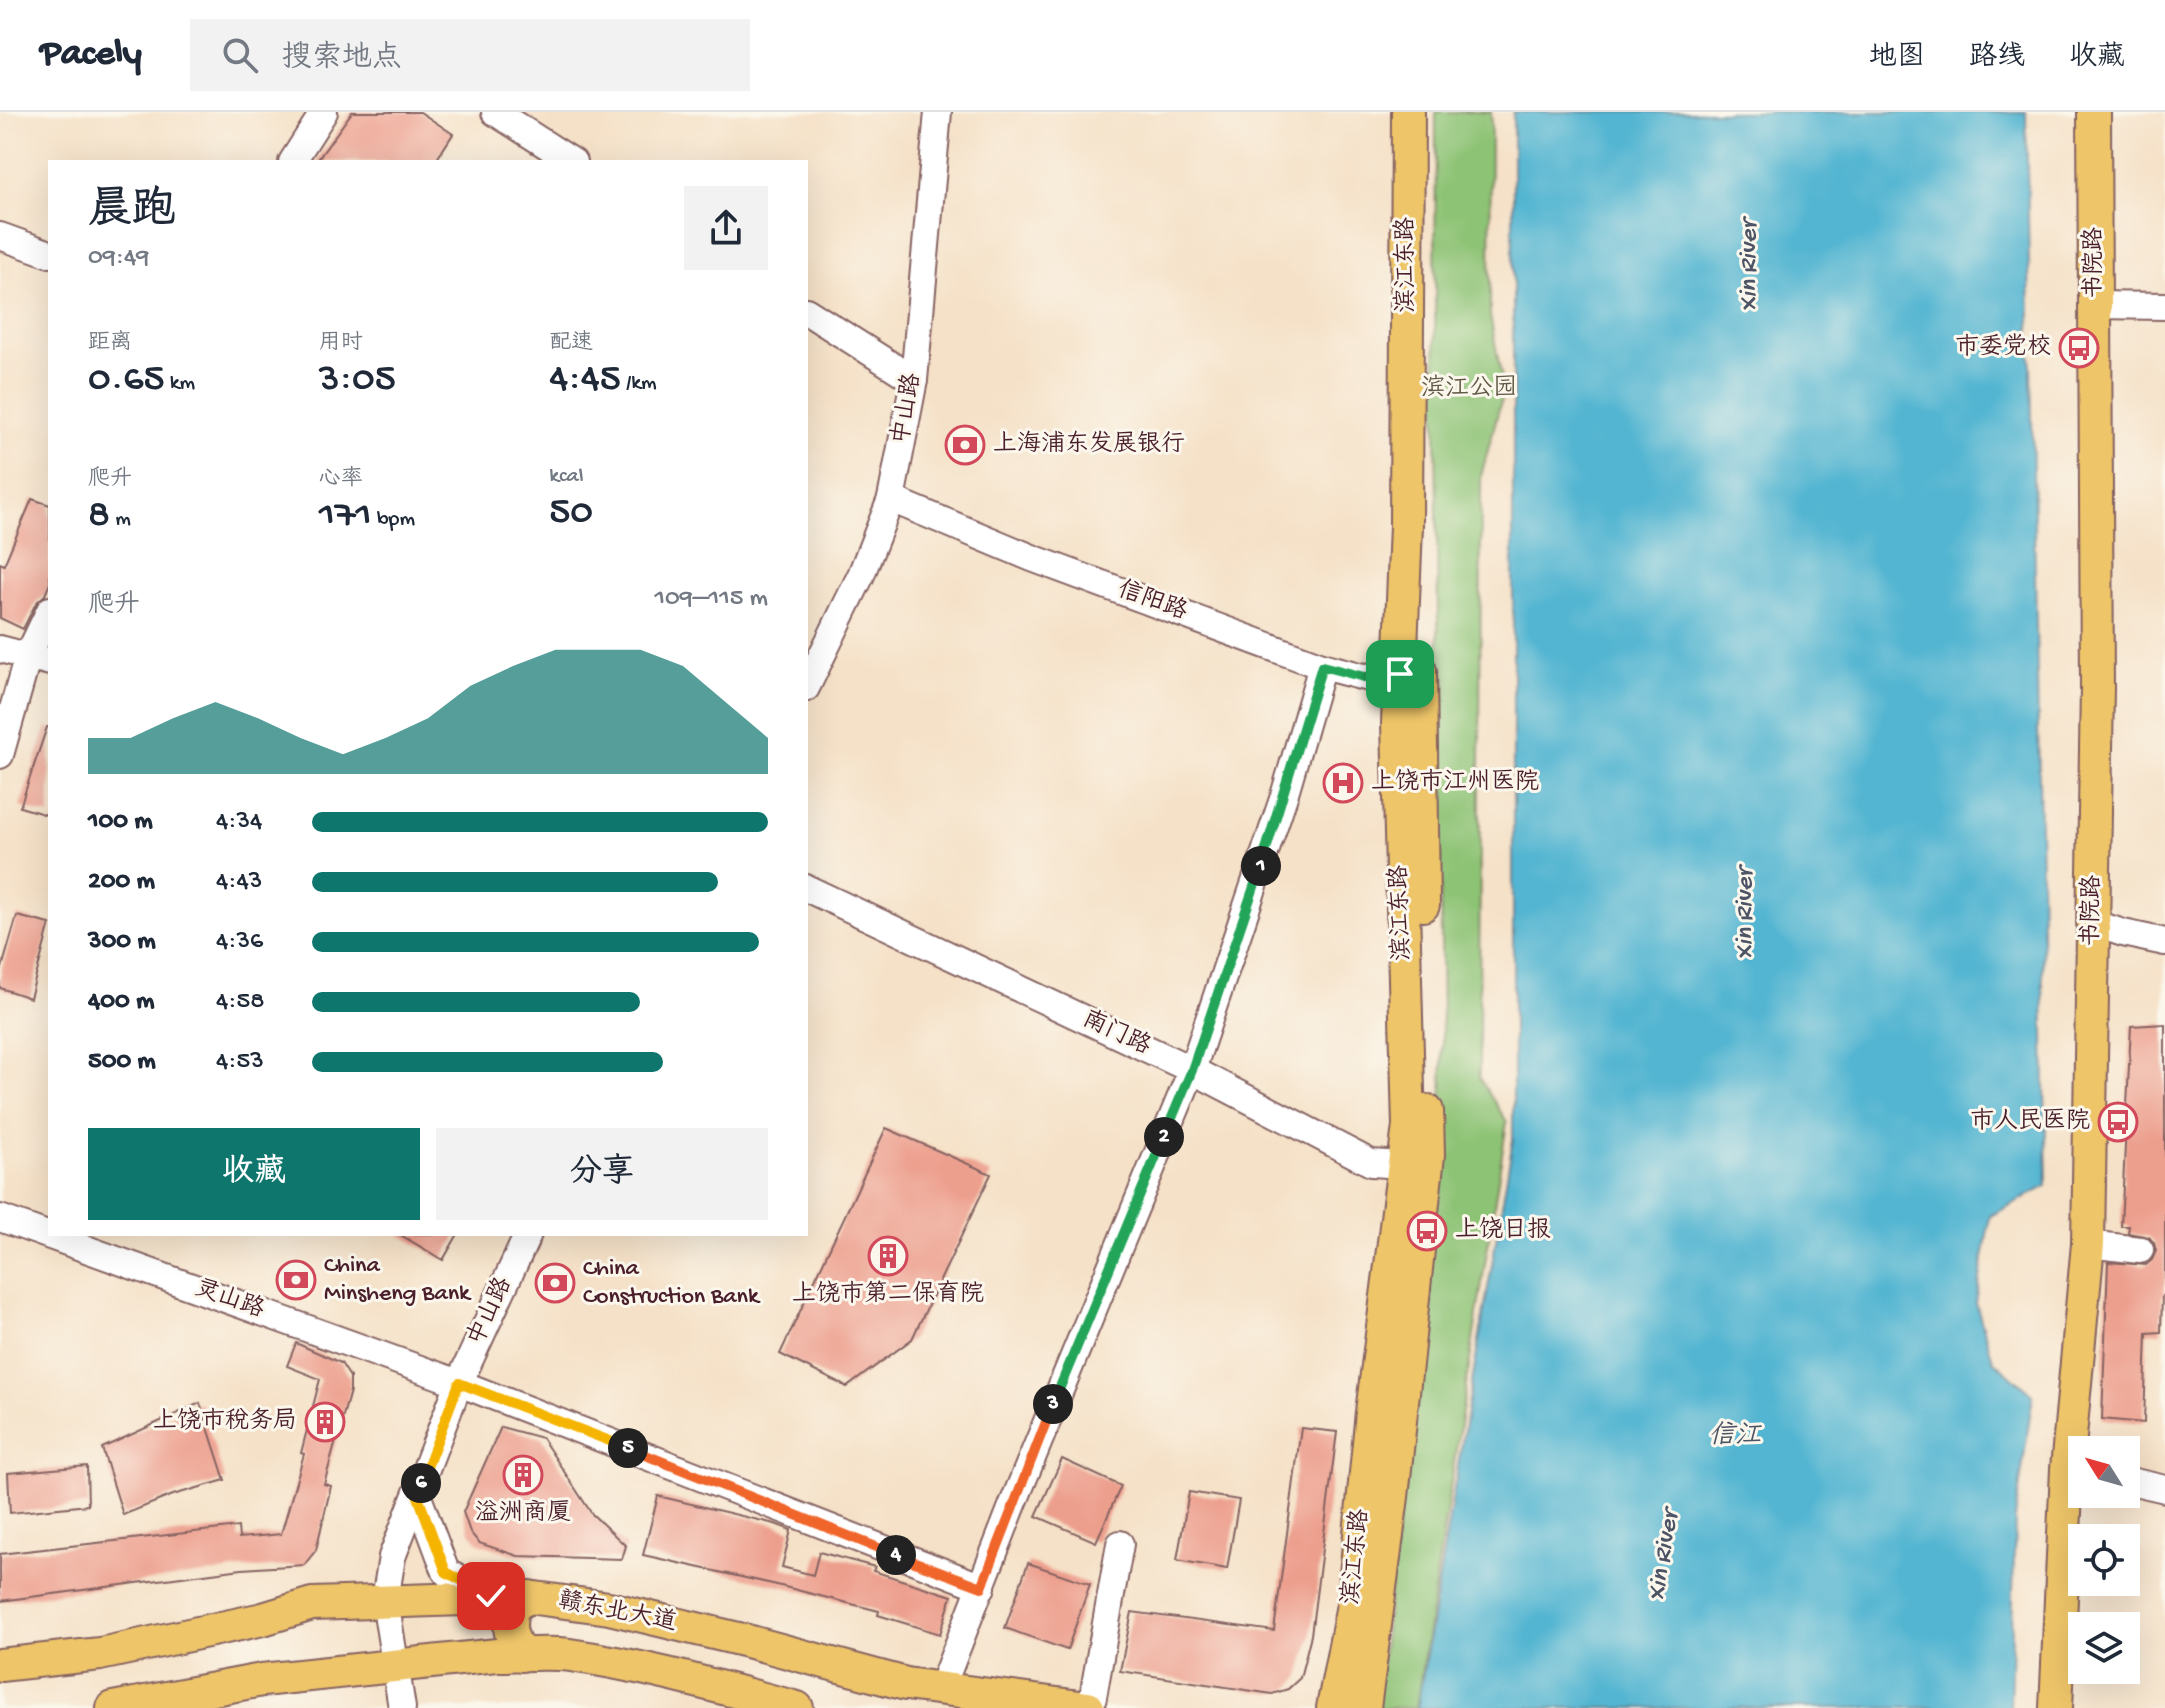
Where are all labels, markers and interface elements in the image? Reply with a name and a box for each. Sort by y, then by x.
search box [190,19,750,91]
text: Pacely [40,33,142,77]
icon: search [218,33,262,77]
text: 搜索地点 [282,42,402,77]
text: 地图 [1869,42,1925,75]
text: 路线 [1969,42,2025,75]
text: 收藏 [2069,42,2125,75]
button: share [684,186,768,270]
text: 晨跑 [88,187,176,239]
water label: Xin River [1735,216,1766,312]
street label: 滨江东路 [1391,217,1422,313]
street label: 书院路 [2079,227,2110,299]
text: 09:49 [88,243,149,274]
bus stop icon: 市委党校 [2058,327,2100,369]
text: 距离 [88,331,132,357]
text: 用时 [319,331,363,357]
text: 配速 [549,331,593,357]
place label: 市委党校 [1955,333,2051,363]
text: 0.65 [88,357,165,404]
text: 3:05 [319,357,396,404]
text: 4:45 [549,357,621,404]
text: km [165,371,195,397]
text: /km [621,371,657,397]
street label: 中山路 [885,371,929,447]
park label: 滨江公园 [1421,374,1517,404]
bank icon: 上海浦东发展银行 [944,424,986,466]
place label: 上海浦东发展银行 [993,430,1185,460]
text: kcal [549,464,584,490]
text: 爬升 [88,467,132,493]
text: 心率 [319,467,363,493]
text: 50 [549,490,593,537]
text: 8 [88,493,110,540]
text: 171 [319,493,372,540]
text: m [110,507,131,533]
text: bpm [372,507,415,533]
street label: 信阳路 [1113,574,1191,628]
text: 109–115 m [654,584,768,615]
text: 爬升 [88,591,140,622]
pin [1366,640,1434,708]
icon: arrive [1378,652,1422,696]
hospital icon: 上饶市江州医院 [1322,762,1364,804]
place label: 上饶市江州医院 [1371,768,1539,798]
text: 100 m [88,807,153,838]
text: 4:34 [216,807,262,838]
pin: 1 [1241,846,1281,886]
text: 1 [1257,853,1265,879]
water label: Xin River [1731,864,1762,960]
street label: 滨江东路 [1384,865,1418,962]
text: 200 m [88,867,155,898]
text: 4:43 [216,867,262,898]
street label: 书院路 [2076,875,2108,947]
text: 300 m [88,927,156,958]
text: 4:36 [216,927,263,958]
text: 400 m [88,987,154,1018]
text: 4:58 [216,987,264,1018]
street label: 南门路 [1077,1004,1156,1062]
text: 500 m [88,1047,156,1078]
text: 4:53 [216,1047,264,1078]
bus stop icon: 市人民医院 [2097,1101,2139,1143]
place label: 市人民医院 [1970,1107,2090,1137]
pin: 2 [1144,1117,1184,1157]
text: 2 [1159,1124,1169,1150]
button: 收藏 [88,1128,420,1220]
button: 分享 [436,1128,768,1220]
bus stop icon: 上饶日报 [1406,1210,1448,1252]
place label: 上饶日报 [1455,1216,1551,1246]
building icon: 上饶市第二保育院 [867,1235,909,1277]
place label: China Minsheng Bank [324,1252,472,1309]
place label: China Construction Bank [583,1255,761,1312]
bank icon: China Minsheng Bank [275,1259,317,1301]
bank icon: China Construction Bank [534,1262,576,1304]
street label: 灵山路 [190,1272,268,1326]
street label: 中山路 [461,1272,519,1351]
place label: 上饶市第二保育院 [792,1280,984,1310]
pin: 3 [1033,1384,1073,1424]
text: 3 [1047,1391,1059,1417]
building icon: 上饶市税务局 [304,1401,346,1443]
place label: 上饶市税务局 [153,1407,297,1437]
water label: 信江 [1709,1421,1762,1453]
pin: 5 [608,1428,648,1468]
text: 5 [622,1435,634,1461]
north arrow [2068,1436,2140,1508]
map controls [2068,1436,2140,1684]
building icon: 溢洲商厦 [502,1454,544,1496]
pin: 6 [401,1463,441,1503]
text: 6 [415,1470,427,1496]
place label: 溢洲商厦 [475,1499,571,1529]
water label: Xin River [1643,1504,1688,1604]
street label: 滨江东路 [1336,1508,1376,1606]
button: locate [2068,1524,2140,1596]
pin: 4 [876,1535,916,1575]
text: 4 [891,1542,901,1568]
pin [457,1562,525,1630]
icon: check [469,1574,513,1618]
street label: 赣东北大道 [555,1586,679,1639]
button: layers [2068,1612,2140,1684]

